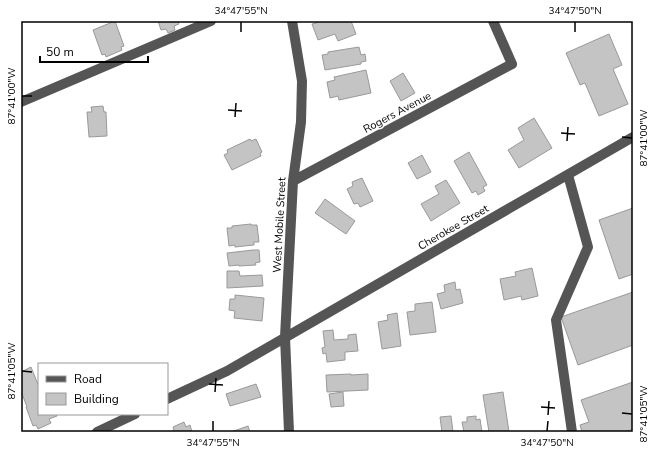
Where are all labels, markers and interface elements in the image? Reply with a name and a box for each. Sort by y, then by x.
text: 34°47'55"N [214,4,268,18]
text: 34°47'50"N [548,4,602,18]
scale bar [40,38,148,64]
text: 50 m [46,44,74,60]
text: 87°41'00"W [5,68,19,124]
street label: Rogers Avenue [361,88,434,137]
text: 87°41'00"W [637,110,651,166]
street label: West Mobile Street [270,177,289,273]
street label: Cherokee Street [415,201,492,254]
text: 87°41'05"W [5,343,19,399]
legend [38,363,168,415]
text: Road [74,371,102,387]
text: 87°41'05"W [637,386,651,442]
text: Building [74,391,119,407]
text: 34°47'55"N [186,436,240,450]
text: 34°47'50"N [520,436,574,450]

